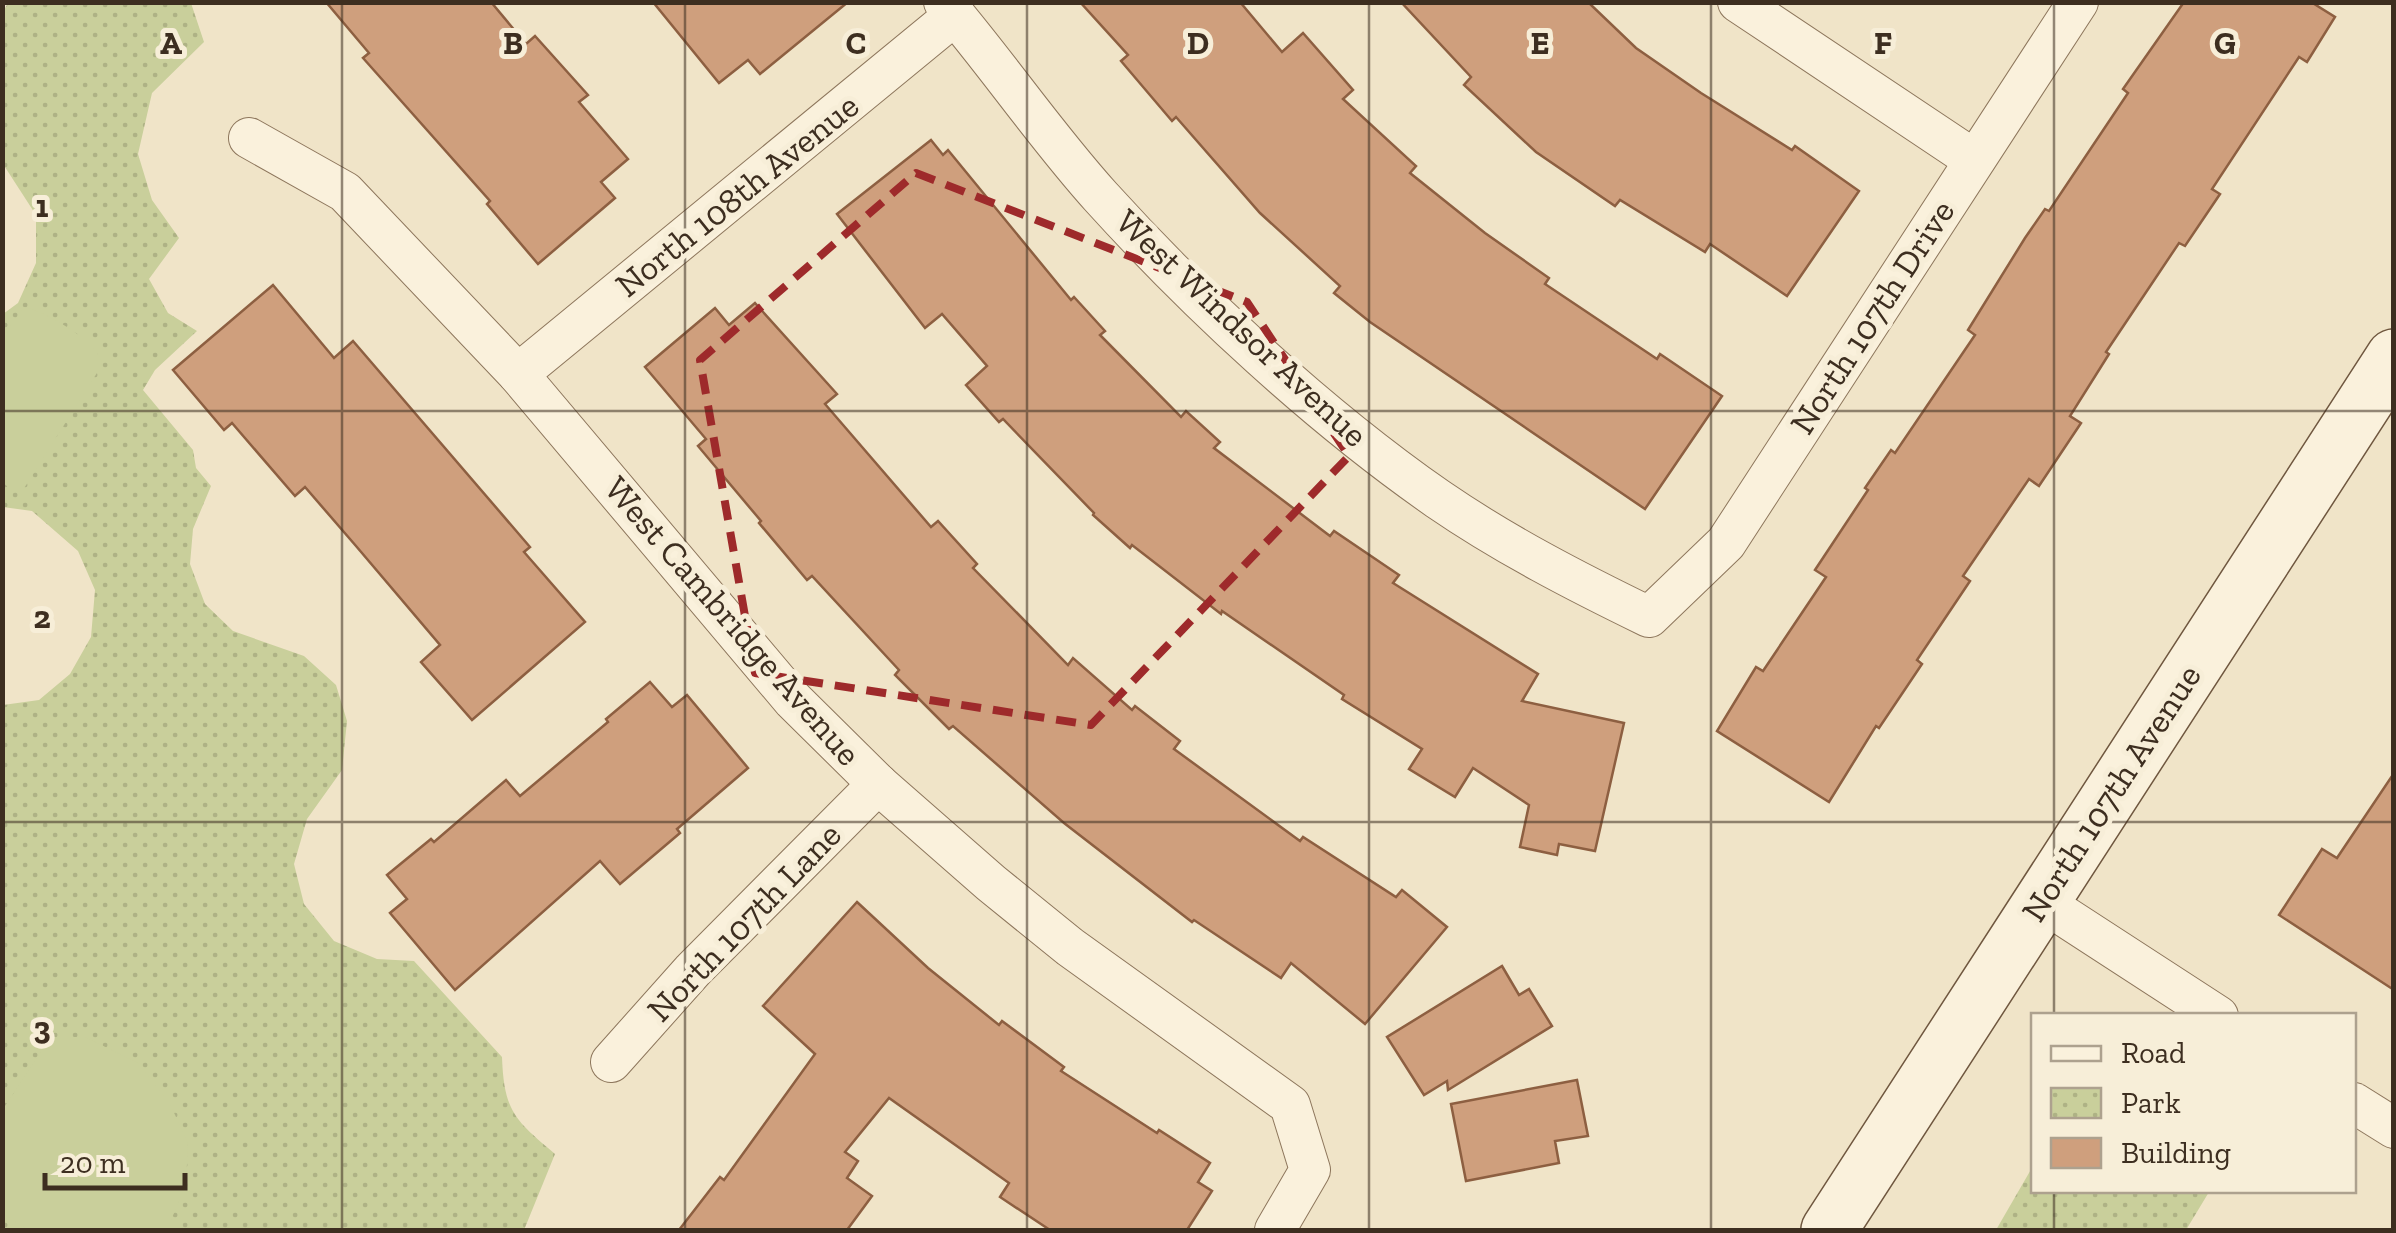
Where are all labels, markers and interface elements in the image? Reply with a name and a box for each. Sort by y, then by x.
text: A [160,24,182,62]
text: B [503,24,523,62]
text: C [846,24,866,62]
text: D [1187,24,1209,62]
text: E [1531,24,1549,62]
text: F [1874,24,1892,62]
text: G [2214,24,2236,62]
street label: North 108th Avenue [607,84,867,306]
text: 1 [36,187,49,225]
street label: North 107th Drive [1781,192,1963,442]
street label: West Windsor Avenue [1107,200,1377,456]
street label: West Cambridge Avenue [596,468,870,774]
text: 2 [33,598,51,636]
street label: North 107th Avenue [2012,657,2210,929]
street label: North 107th Lane [638,814,850,1030]
text: 3 [33,1009,51,1047]
legend [2031,1013,2356,1193]
text: Road [2121,1035,2186,1071]
text: Park [2121,1085,2181,1121]
scale bar [45,1128,185,1190]
text: Building [2121,1135,2231,1171]
text: 20 m [60,1145,126,1181]

